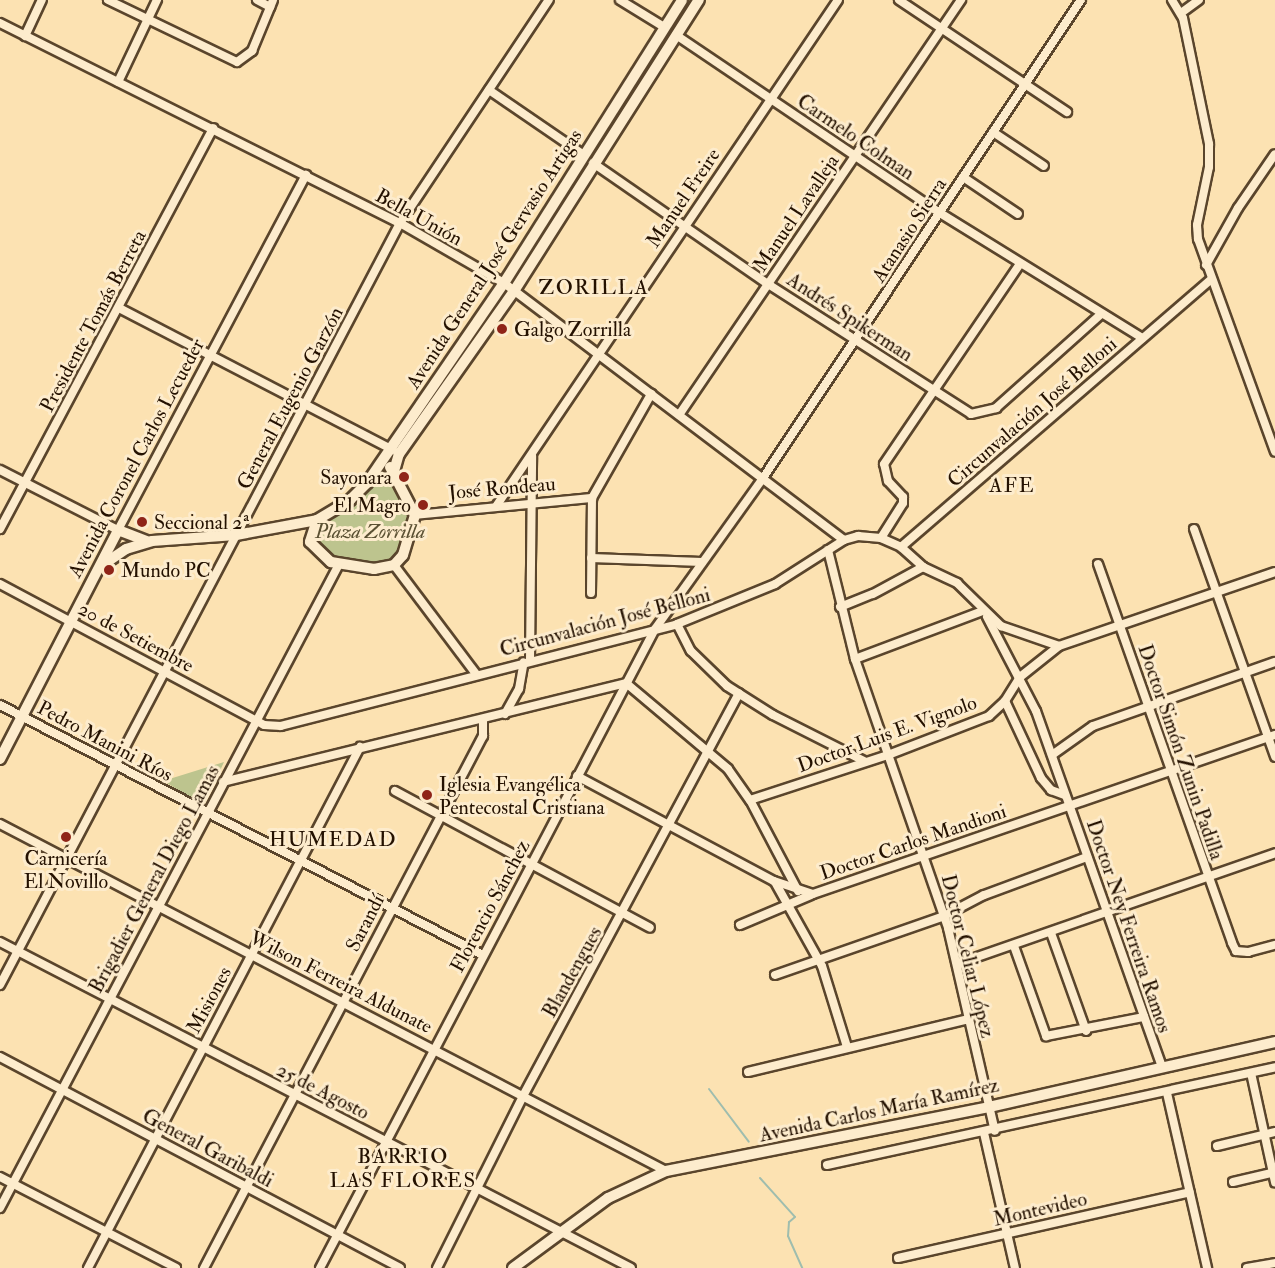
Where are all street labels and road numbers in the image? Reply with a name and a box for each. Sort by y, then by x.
street label: Carmelo Colman [793,89,919,185]
street label: Avenida General José Gervasio Artigas [401,125,587,393]
street label: Manuel Freire [641,144,725,252]
street label: Manuel Lavalleja [748,150,844,276]
street label: Atanasio Sierra [866,173,952,287]
street label: Bella Unión [371,183,467,251]
street label: Presidente Tomás Berreta [35,226,151,416]
street label: Andrés Spikerman [783,267,917,367]
street label: General Eugenio Garzón [232,303,348,493]
street label: Circunvalación José Belloni [942,332,1122,492]
street label: Avenida Coronel Carlos Lecueder [63,334,209,582]
street label: José Rondeau [447,471,557,505]
street label: Circunvalación José Belloni [497,582,713,662]
street label: 20 de Setiembre [74,596,198,678]
street label: Doctor Simón Zunin Padilla [1133,641,1229,863]
street label: Doctor Luis E. Vignolo [794,690,980,778]
street label: Pedro Manini Ríos [33,695,177,787]
street label: Brigadier General Diego Lamas [84,761,224,997]
street label: Doctor Carlos Mandioni [817,799,1009,885]
street label: Doctor Ney Ferreira Ramos [1081,816,1177,1036]
street label: Florencio Sánchez [445,836,535,976]
street label: Doctor Celiar López [936,872,1000,1040]
street label: Sarandí [341,891,389,955]
street label: Blandengues [537,922,607,1022]
street label: Wilson Ferreira Aldunate [246,925,436,1039]
street label: Misiones [182,963,236,1037]
street label: 25 de Agosto [273,1057,373,1125]
street label: Avenida Carlos María Ramírez [757,1073,1001,1147]
street label: General Garibaldi [138,1103,278,1193]
street label: Montevideo [991,1187,1089,1231]

